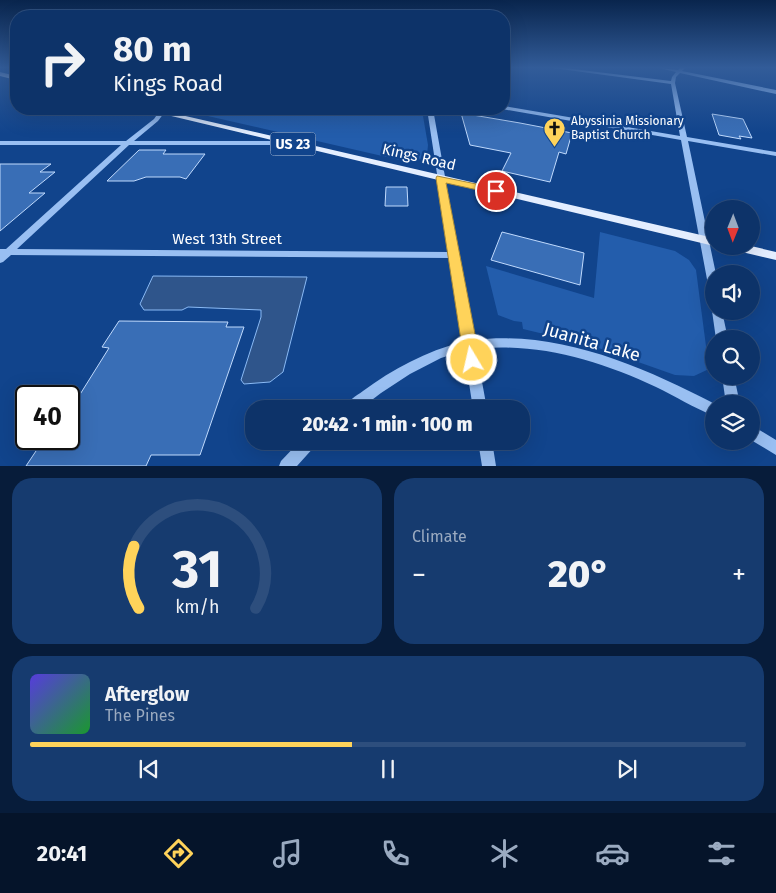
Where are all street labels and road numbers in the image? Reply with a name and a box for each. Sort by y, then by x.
road number: US 23 [270,132,316,156]
street label: Kings Road [380,140,458,174]
street label: West 13th Street [172,230,282,248]
street label: Juanita Lake [541,318,643,366]

